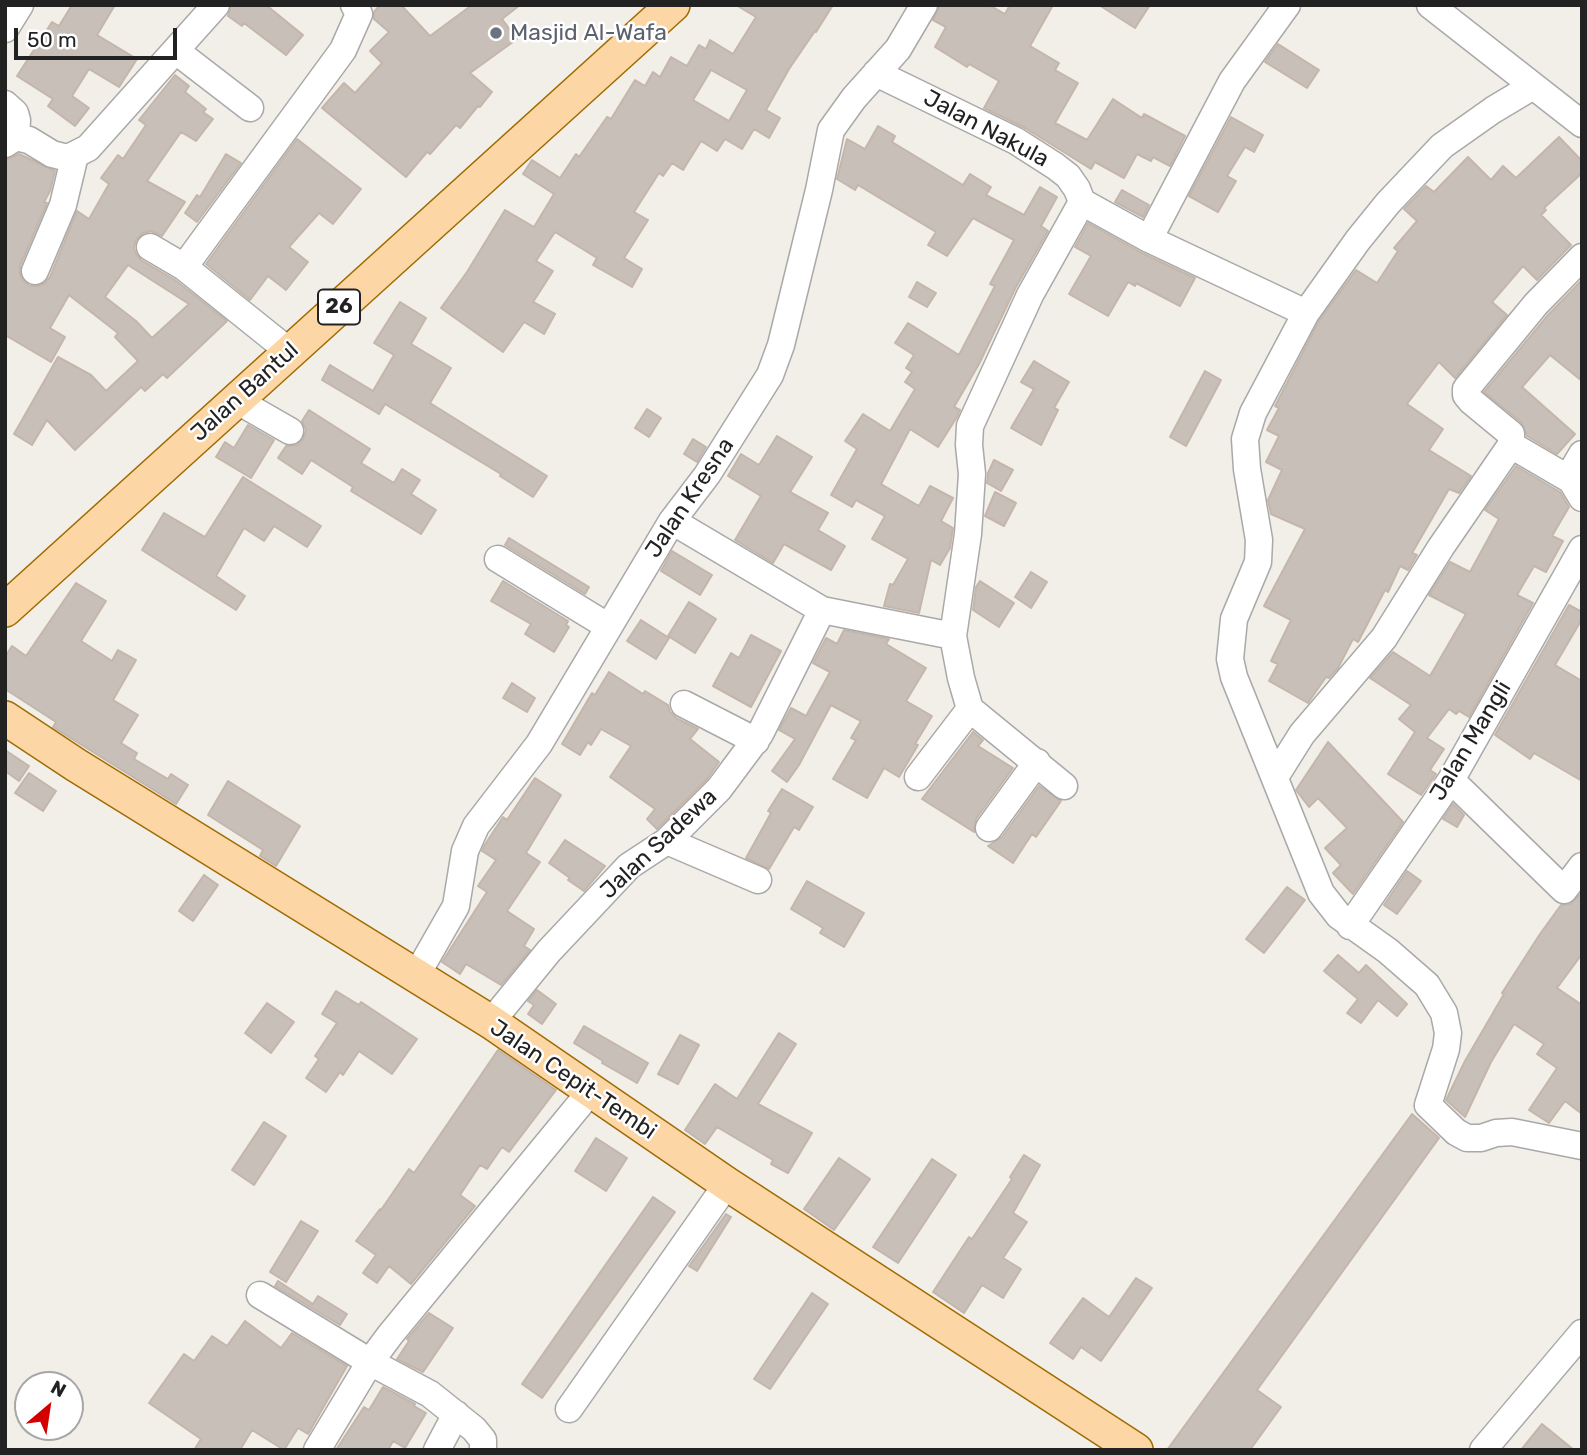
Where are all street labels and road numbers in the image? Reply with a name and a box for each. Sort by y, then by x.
street label: Jalan Nakula [919,84,1053,174]
road number: 26 [318,290,360,324]
street label: Jalan Bantul [185,336,305,448]
street label: Jalan Kresna [640,433,740,563]
street label: Jalan Mangli [1424,676,1518,806]
street label: Jalan Sadewa [595,783,723,905]
street label: Jalan Cepit-Tembi [485,1014,661,1146]

